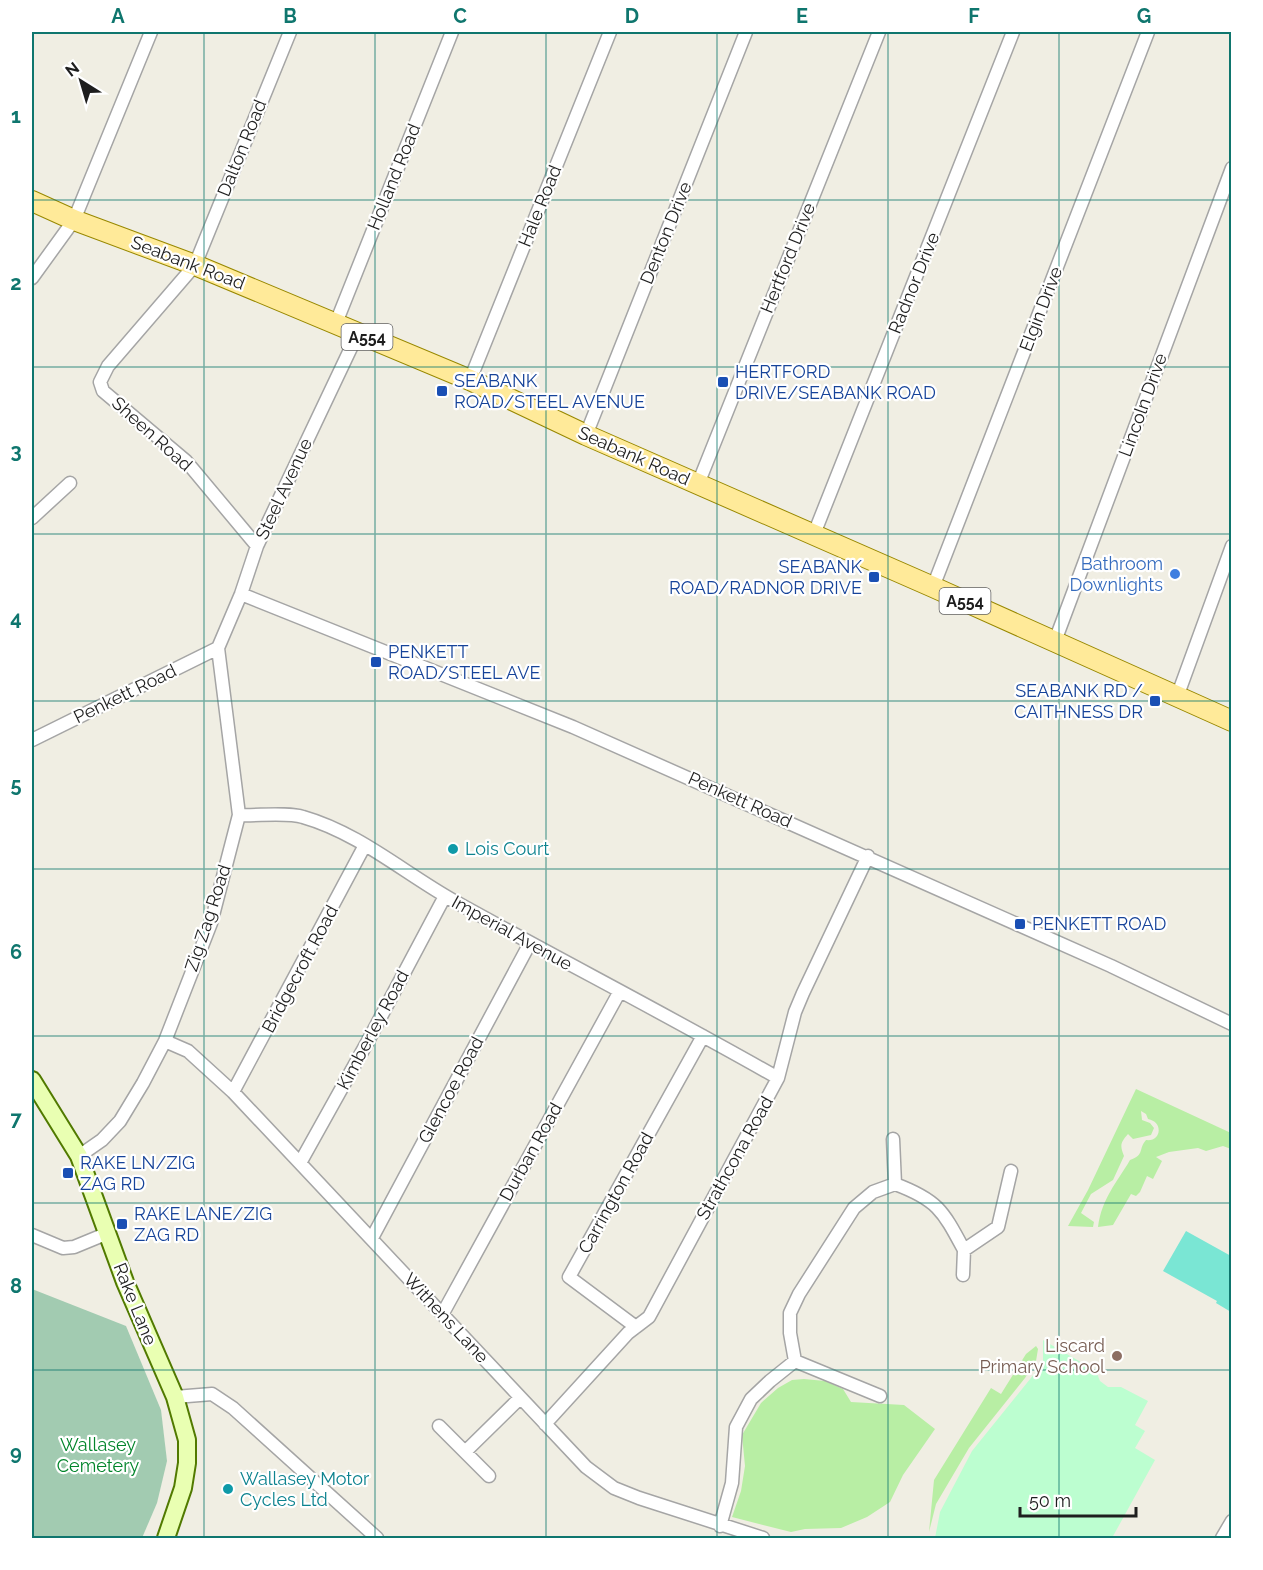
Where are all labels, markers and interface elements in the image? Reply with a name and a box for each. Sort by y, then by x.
text: A [111,4,125,28]
text: B [283,4,297,28]
text: C [453,4,467,28]
text: D [625,4,639,28]
text: E [796,4,808,28]
text: F [968,4,980,28]
text: G [1137,4,1151,28]
north arrow [51,51,111,111]
text: N [62,58,83,81]
street label: Dalton Road [213,96,270,199]
text: 1 [11,104,21,128]
street label: Holland Road [363,121,424,233]
street label: Hale Road [514,162,565,250]
street label: Denton Drive [635,178,696,287]
street label: Hertford Drive [756,199,819,316]
street label: Radnor Drive [884,229,944,336]
street label: Seabank Road [128,231,248,294]
street label: Elgin Drive [1015,263,1066,354]
text: 2 [10,271,22,295]
road number: A554 [342,324,392,350]
street label: Lincoln Drive [1114,350,1171,459]
place label: HERTFORD DRIVE/SEABANK ROAD [735,361,936,403]
place label: SEABANK ROAD/STEEL AVENUE [454,370,645,412]
marker: HERTFORD DRIVE/SEABANK ROAD [716,375,730,389]
marker: SEABANK ROAD/STEEL AVENUE [435,384,449,398]
street label: Sheen Road [108,392,197,475]
street label: Seabank Road [575,422,693,490]
street label: Steel Avenue [251,434,316,543]
text: 3 [10,439,22,463]
place label: Bathroom Downlights [1070,553,1163,595]
place label: SEABANK ROAD/RADNOR DRIVE [669,556,862,598]
marker: Bathroom Downlights [1168,567,1182,581]
marker: SEABANK ROAD/RADNOR DRIVE [867,570,881,584]
road number: A554 [940,588,990,614]
text: 4 [10,606,22,630]
place label: PENKETT ROAD/STEEL AVE [388,641,540,683]
marker: PENKETT ROAD/STEEL AVE [369,655,383,669]
street label: Penkett Road [70,660,179,727]
place label: SEABANK RD / CAITHNESS DR [1014,680,1143,722]
marker: SEABANK RD / CAITHNESS DR [1148,694,1162,708]
street label: Penkett Road [685,767,795,832]
text: 5 [10,773,22,797]
place label: Lois Court [465,838,549,859]
marker: Lois Court [446,842,460,856]
street label: Zig Zag Road [180,862,235,974]
street label: Imperial Avenue [448,891,576,975]
street label: Bridgecroft Road [257,901,342,1036]
place label: PENKETT ROAD [1032,913,1167,934]
marker: PENKETT ROAD [1013,917,1027,931]
text: 6 [10,940,22,964]
street label: Kimberley Road [332,966,413,1093]
street label: Glencoe Road [414,1033,487,1147]
street label: Strathcona Road [692,1092,777,1223]
street label: Durban Road [495,1099,566,1205]
text: 7 [10,1107,22,1131]
street label: Carrington Road [574,1129,658,1257]
place label: RAKE LN/ZIG ZAG RD [80,1152,195,1194]
marker: RAKE LN/ZIG ZAG RD [61,1166,75,1180]
place label: RAKE LANE/ZIG ZAG RD [134,1203,272,1245]
marker: RAKE LANE/ZIG ZAG RD [115,1217,129,1231]
street label: Rake Lane [109,1260,162,1348]
street label: Withens Lane [399,1268,494,1367]
text: 8 [10,1274,22,1298]
place label: Liscard Primary School [979,1335,1105,1377]
marker: Liscard Primary School [1110,1349,1124,1363]
park label: Wallasey Cemetery [57,1434,139,1476]
text: 9 [10,1441,22,1465]
place label: Wallasey Motor Cycles Ltd [240,1468,370,1510]
scale bar [1020,1480,1136,1518]
marker: Wallasey Motor Cycles Ltd [221,1482,235,1496]
text: 50 m [1029,1490,1071,1511]

